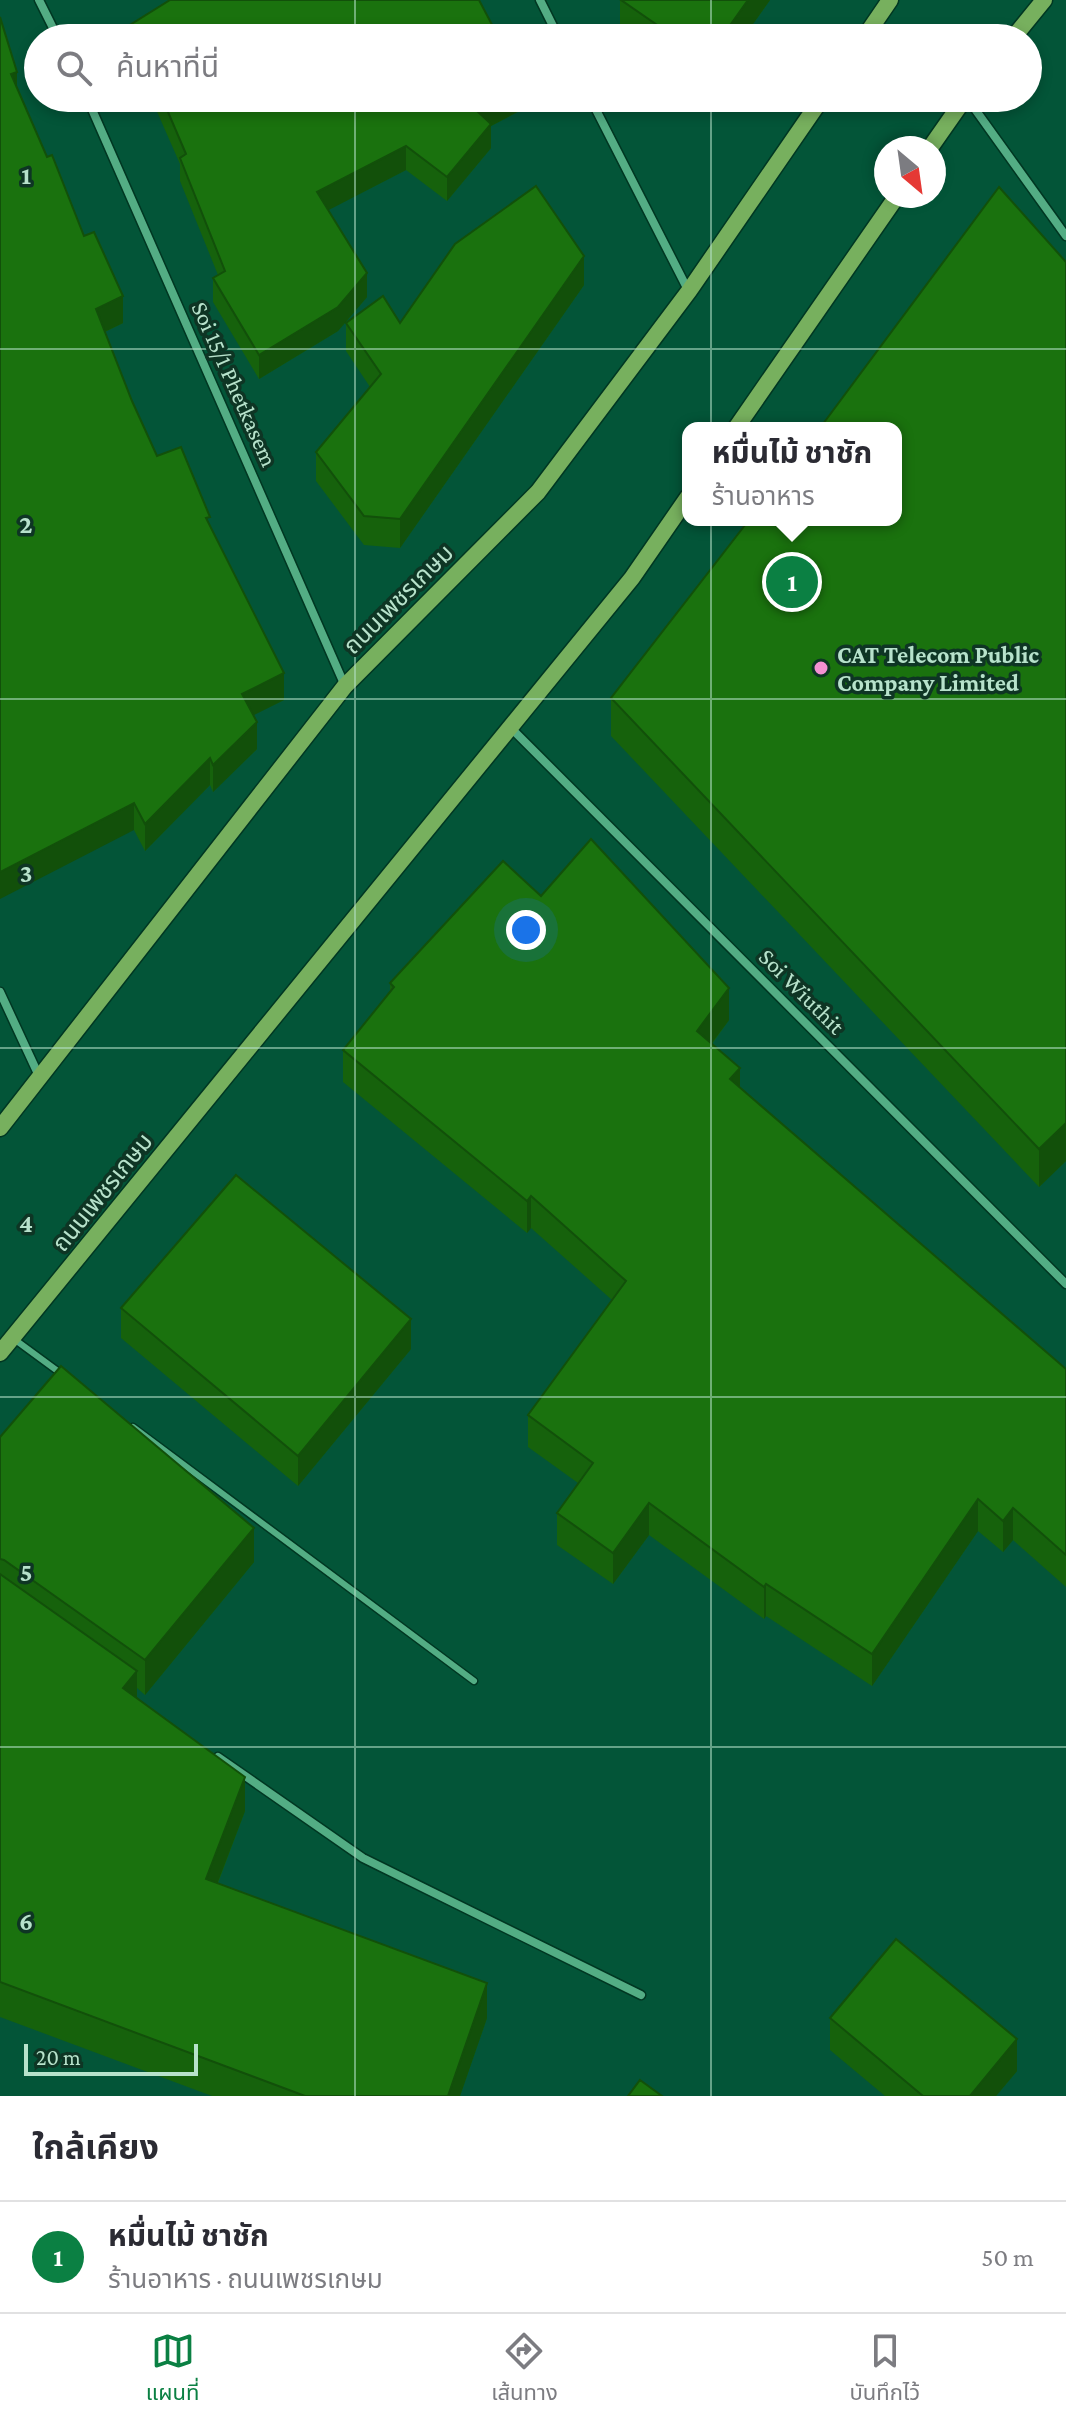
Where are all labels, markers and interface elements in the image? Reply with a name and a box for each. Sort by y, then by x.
search box [24,24,1042,112]
icon: search [52,46,96,90]
text: ค้นหาที่นี่ [116,50,219,83]
north arrow [874,136,946,208]
text: 1 [21,161,31,190]
street label: Soi 15/1 Phetkasem [187,297,283,471]
popup [682,422,902,526]
text: หมื่นไม้ ชาชัก [712,436,872,469]
text: ร้านอาหาร [712,482,815,511]
text: 2 [19,510,33,539]
street label: ถนนเพชรเกษม [338,539,458,659]
pin: 1 [766,552,818,612]
place label: CAT Telecom Public Company Limited [837,641,1039,696]
marker: CAT Telecom Public Company Limited [812,659,830,677]
text: 3 [20,859,32,888]
your location [506,910,546,950]
street label: Soi Wiuthit [754,943,851,1040]
street label: ถนนเพชรเกษม [46,1128,158,1256]
text: 4 [19,1209,33,1238]
text: 5 [20,1558,32,1587]
text: 6 [19,1907,33,1936]
scale bar [24,2040,198,2076]
text: 20 m [36,2045,81,2070]
text: ใกล้เคียง [32,2129,159,2166]
text: หมื่นไม้ ชาชัก [108,2219,269,2252]
text: 1 [53,2243,63,2272]
text: 50 m [981,2243,1034,2272]
text: ร้านอาหาร · ถนนเพชรเกษม [108,2265,383,2294]
tab: แผนที่ [146,2329,200,2410]
tab: เส้นทาง [491,2329,558,2410]
tab: บันทึกไว้ [849,2329,920,2410]

